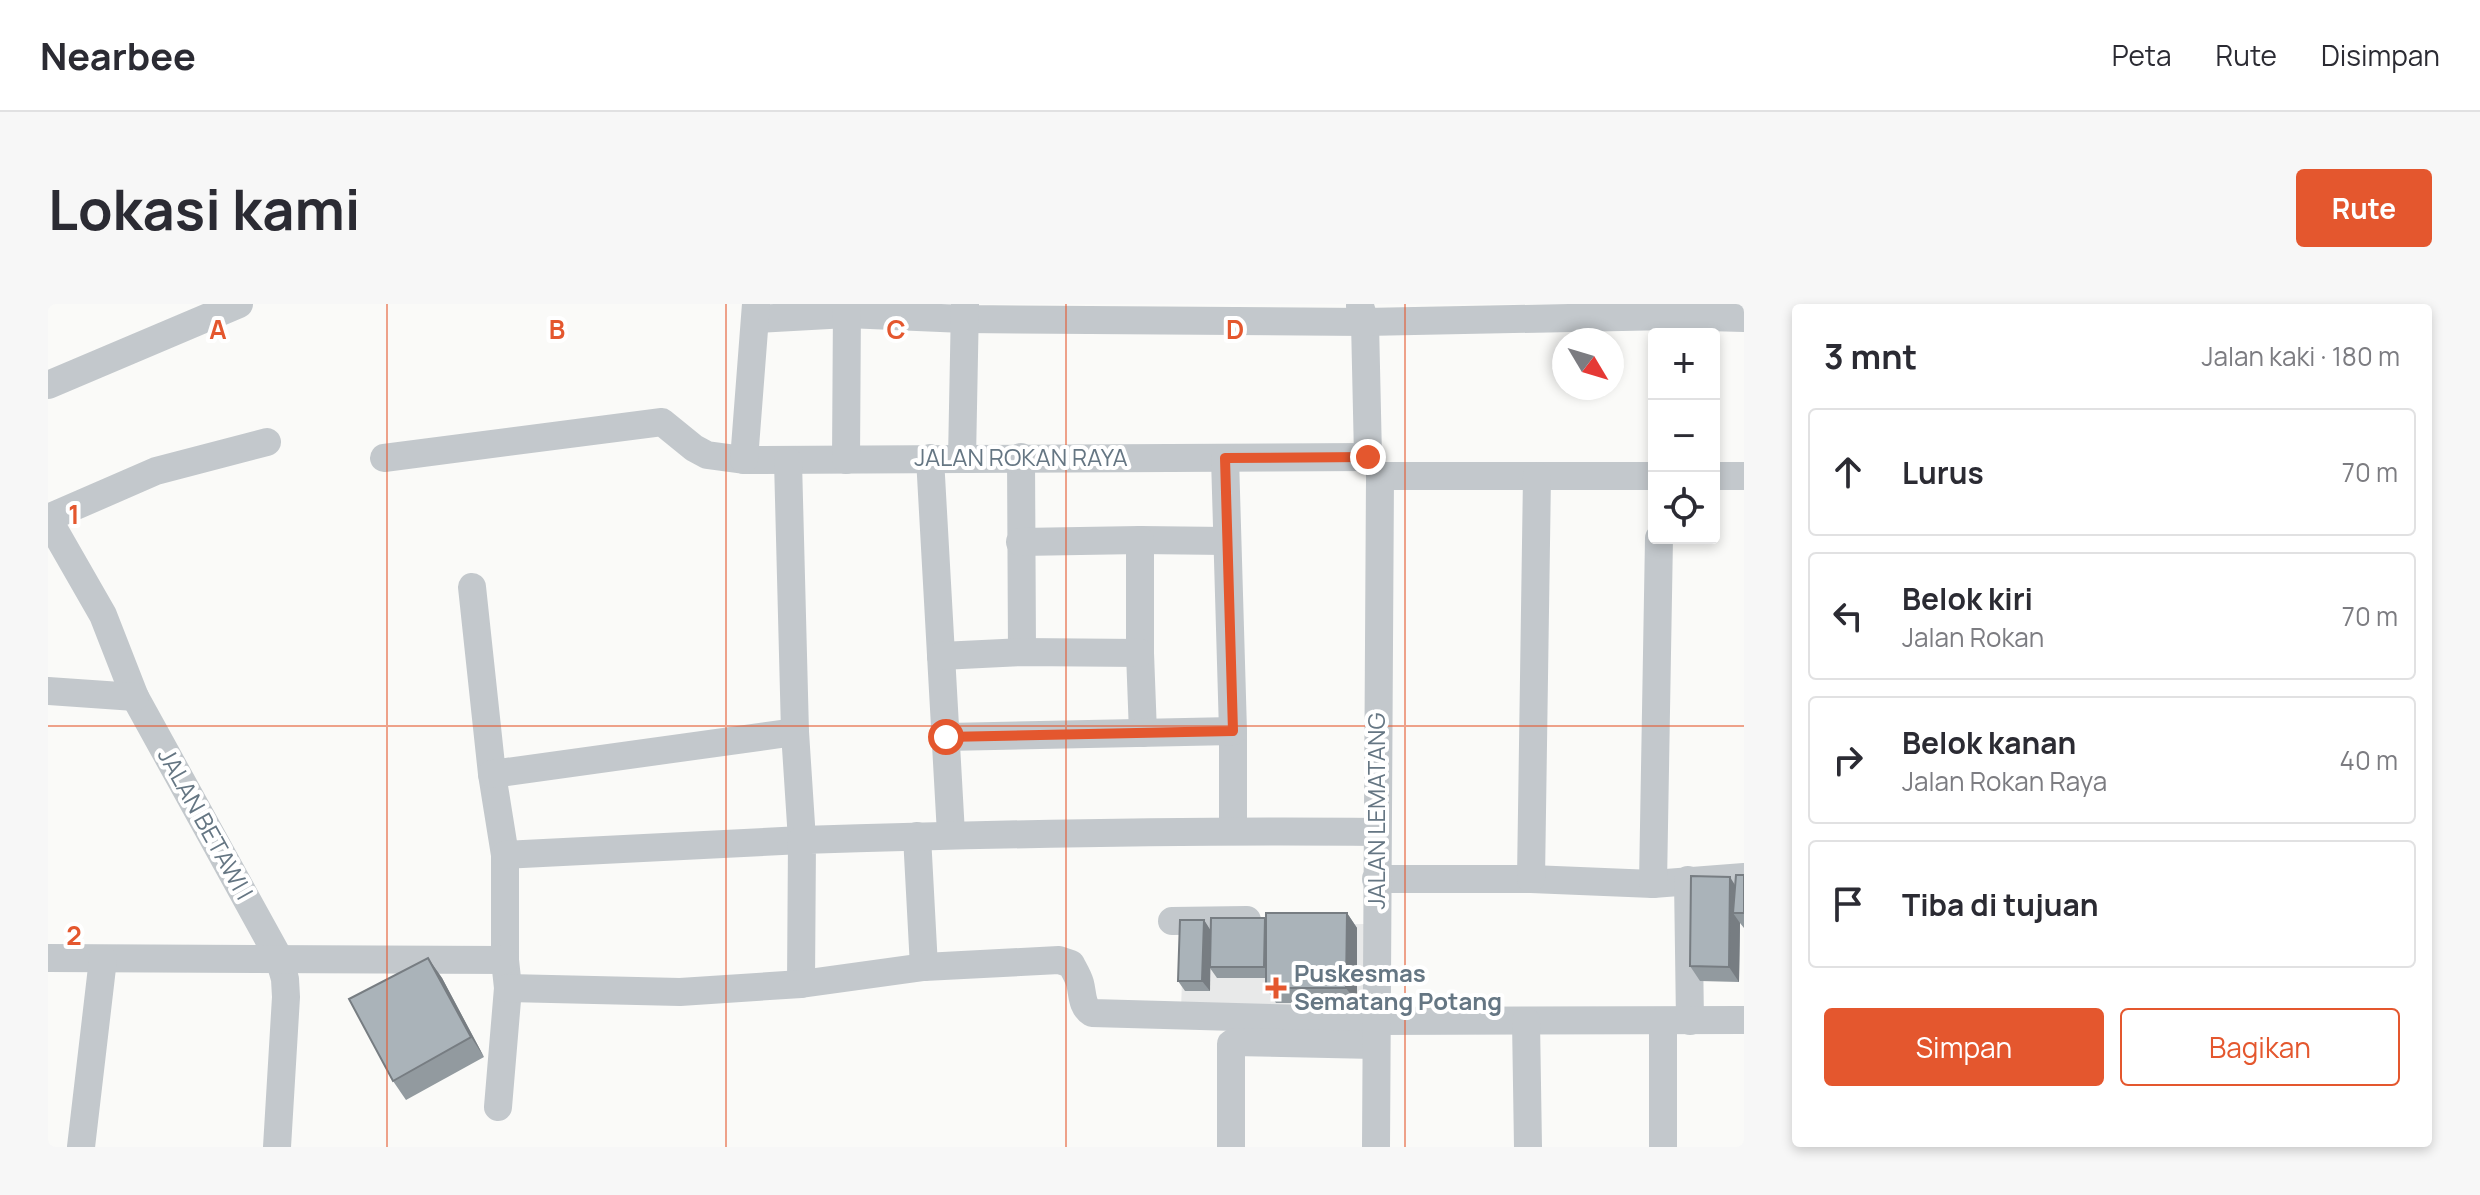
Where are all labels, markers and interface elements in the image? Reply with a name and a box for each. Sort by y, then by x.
text: Nearbee [40,29,196,81]
text: Peta [2112,36,2172,74]
text: Rute [2216,36,2277,74]
text: Disimpan [2321,36,2440,74]
button: Rute [2296,169,2432,247]
text: Lokasi kami [48,170,361,247]
text: A [209,311,227,347]
text: B [549,311,565,347]
text: C [886,311,906,347]
text: D [1226,311,1244,347]
north arrow [1552,328,1624,400]
map controls [1648,328,1720,544]
button: + [1648,328,1720,400]
text: 3 mnt [1824,333,1917,379]
text: Jalan kaki · 180 m [2201,338,2400,374]
button: − [1648,400,1720,472]
route end [1350,439,1386,475]
street label: JALAN ROKAN RAYA [914,440,1128,473]
icon: ahead [1826,450,1870,494]
text: Lurus [1902,452,1984,493]
text: 70 m [2342,454,2398,490]
button: locate [1648,472,1720,544]
text: 1 [68,496,80,532]
text: Belok kiri [1902,578,2033,619]
icon: left [1826,594,1870,638]
text: 70 m [2342,598,2398,634]
text: Jalan Rokan [1902,619,2044,655]
street label: JALAN LEMATANG [1359,713,1392,909]
route start [928,719,964,755]
text: Belok kanan [1902,722,2076,763]
icon: right [1826,738,1870,782]
street label: JALAN BETAWI I [151,741,262,905]
text: 40 m [2340,742,2398,778]
text: Jalan Rokan Raya [1902,763,2107,799]
icon: arrive [1826,882,1870,926]
text: Tiba di tujuan [1902,884,2099,925]
text: 2 [66,917,82,953]
place label: Puskesmas Sematang Potang [1294,956,1502,1017]
marker: Puskesmas Sematang Potang [1265,977,1287,999]
button: Simpan [1824,1008,2104,1086]
button: Bagikan [2120,1008,2400,1086]

